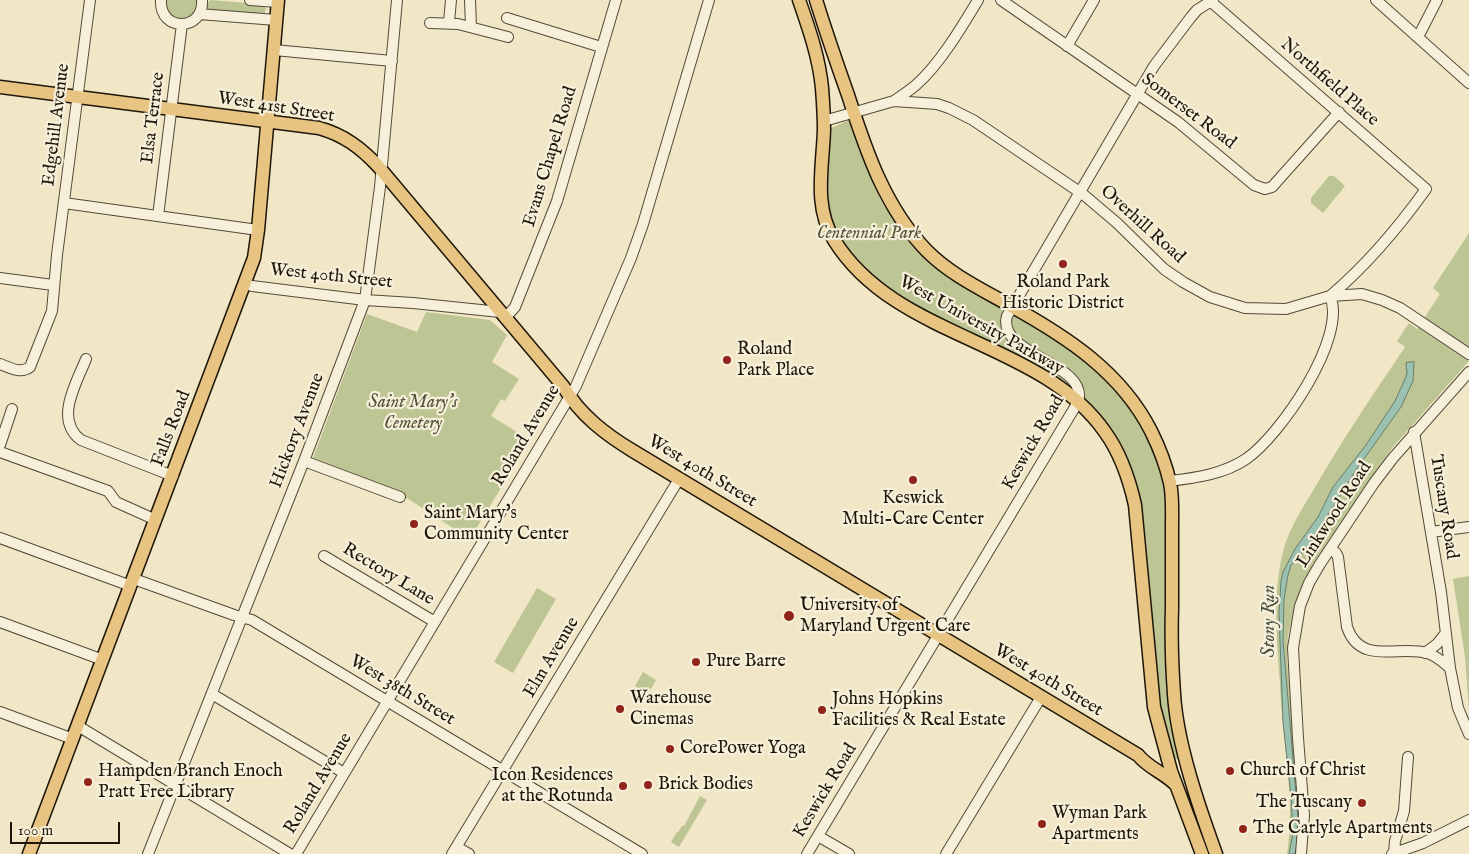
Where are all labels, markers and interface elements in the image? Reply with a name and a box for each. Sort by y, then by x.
street label: Northfield Place [1275,34,1383,132]
street label: Edgehill Avenue [39,63,75,187]
street label: Somerset Road [1136,69,1240,155]
street label: Elsa Terrace [138,71,170,165]
street label: Evans Chapel Road [519,84,583,230]
street label: West 41st Street [216,88,336,128]
street label: Overhill Road [1095,181,1189,269]
park label: Centennial Park [817,223,921,245]
marker: Roland Park Historic District [1057,258,1069,270]
street label: West 40th Street [269,260,393,294]
street label: West University Parkway [895,272,1067,380]
place label: Roland Park Historic District [1002,272,1124,314]
place label: Roland Park Place [737,339,814,382]
marker: Roland Park Place [721,354,733,366]
street label: Hickory Avenue [266,370,330,492]
street label: Roland Avenue [488,382,566,490]
street label: Falls Road [148,388,196,470]
park label: Saint Mary's Cemetery [368,392,458,434]
street label: Keswick Road [998,392,1070,494]
street label: West 40th Street [644,431,760,513]
street label: Tuscany Road [1424,453,1462,561]
street label: Linkwood Road [1293,458,1377,572]
marker: Keswick Multi-Care Center [907,474,919,486]
place label: Keswick Multi-Care Center [842,488,984,530]
place label: Saint Mary's Community Center [424,503,569,546]
marker: Saint Mary's Community Center [408,518,420,530]
street label: Rectory Lane [338,539,438,611]
water label: Stony Run [1259,585,1281,657]
place label: University of Maryland Urgent Care [800,595,970,638]
marker: University of Maryland Urgent Care [782,609,796,623]
street label: Elm Avenue [520,614,584,702]
street label: West 40th Street [990,640,1106,722]
street label: West 38th Street [345,651,459,731]
place label: Pure Barre [706,651,786,673]
marker: Pure Barre [690,656,702,668]
place label: Warehouse Cinemas [630,688,712,731]
place label: Johns Hopkins Facilities & Real Estate [832,689,1006,732]
marker: Warehouse Cinemas [614,703,626,715]
marker: Johns Hopkins Facilities & Real Estate [816,704,828,716]
street label: Roland Avenue [280,730,358,838]
place label: CorePower Yoga [680,738,806,760]
street label: Keswick Road [789,740,863,842]
marker: CorePower Yoga [664,743,676,755]
place label: Church of Christ [1240,760,1366,782]
place label: Hampden Branch Enoch Pratt Free Library [98,761,282,804]
place label: Icon Residences at the Rotunda [492,765,613,808]
marker: Church of Christ [1224,765,1236,777]
place label: Brick Bodies [658,774,753,796]
marker: Hampden Branch Enoch Pratt Free Library [82,776,94,788]
marker: Brick Bodies [642,779,654,791]
marker: Icon Residences at the Rotunda [617,780,629,792]
place label: The Tuscany [1256,792,1352,814]
marker: The Tuscany [1356,797,1368,809]
place label: Wyman Park Apartments [1052,803,1147,846]
scale bar [12,812,122,844]
marker: Wyman Park Apartments [1036,818,1048,830]
place label: The Carlyle Apartments [1253,818,1432,840]
text: 100 m [18,821,53,840]
marker: The Carlyle Apartments [1237,823,1249,835]

